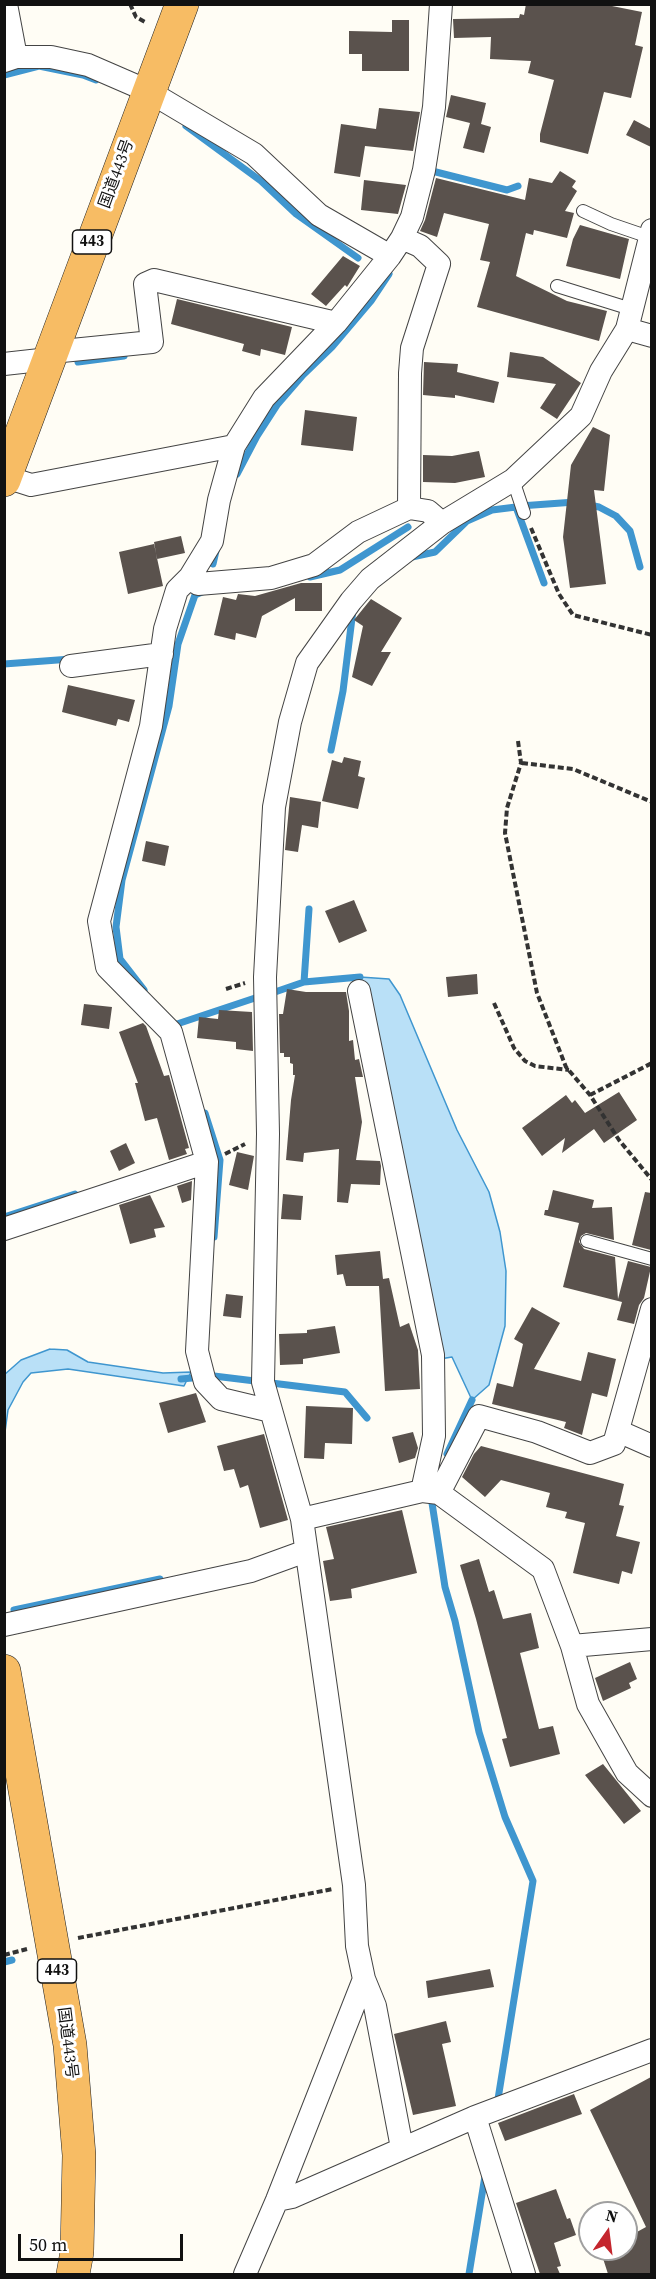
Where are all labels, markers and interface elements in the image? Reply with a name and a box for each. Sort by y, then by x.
street label: 国道443号 [96,137,138,211]
road number: 443 [72,230,112,254]
road number: 443 [38,1959,76,1983]
street label: 国道443号 [53,2006,81,2080]
north arrow [578,2201,638,2261]
text: N [604,2203,620,2228]
scale bar [21,2222,186,2260]
text: 50 m [29,2232,67,2257]

